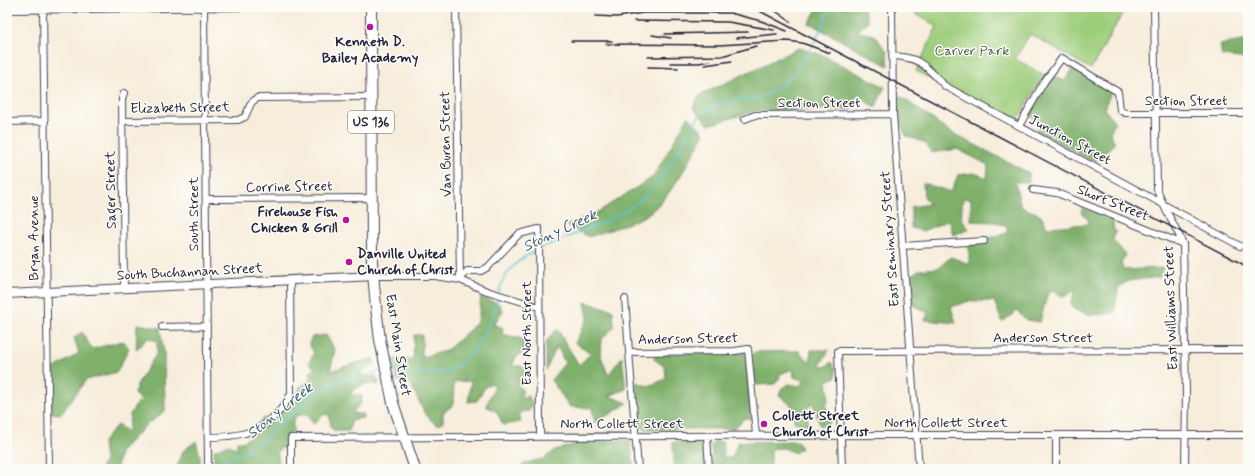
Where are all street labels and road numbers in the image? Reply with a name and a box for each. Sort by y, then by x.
street label: Van Buren Street [436,91,456,197]
street label: Section Street [1145,92,1227,110]
street label: Section Street [778,94,860,112]
street label: Elizabeth Street [130,98,231,118]
road number: US 136 [348,111,394,133]
street label: Junction Street [1026,111,1114,169]
street label: Sager Street [101,150,123,229]
street label: East Seminary Street [876,170,904,308]
street label: South Street [185,176,203,251]
street label: Corrine Street [246,177,332,197]
street label: Short Street [1074,180,1152,226]
street label: Bryan Avenue [25,195,43,281]
street label: East Williams Street [1160,245,1182,371]
street label: South Buchannan Street [116,259,264,285]
street label: East North Street [518,280,536,385]
street label: East Main Street [381,292,415,398]
street label: Anderson Street [638,329,739,349]
street label: Anderson Street [993,329,1093,347]
street label: North Collett Street [884,414,1008,432]
street label: North Collett Street [560,415,684,433]

